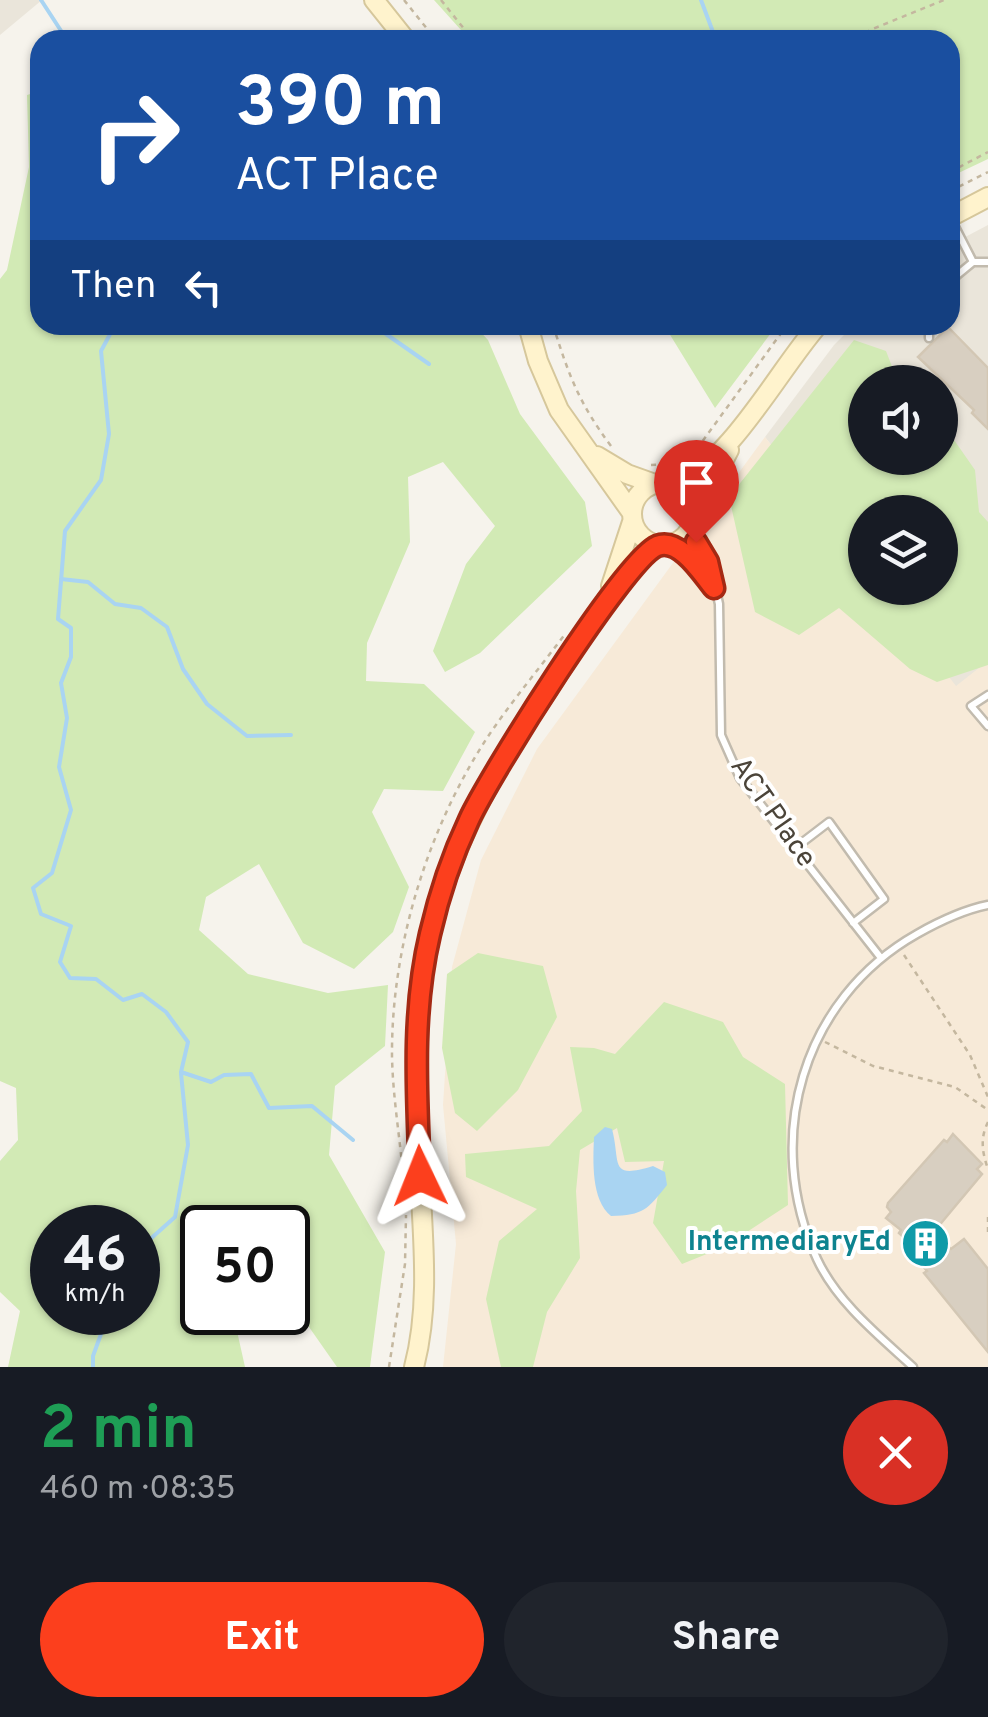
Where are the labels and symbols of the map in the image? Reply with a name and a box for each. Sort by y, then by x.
pin [654,440,739,543]
street label: ACT Place [721,751,823,875]
position arrow [368,1124,472,1228]
speed limit sign: 50 [180,1205,310,1335]
building icon: IntermediaryEd [900,1217,952,1269]
place label: IntermediaryEd [688,1225,891,1261]

